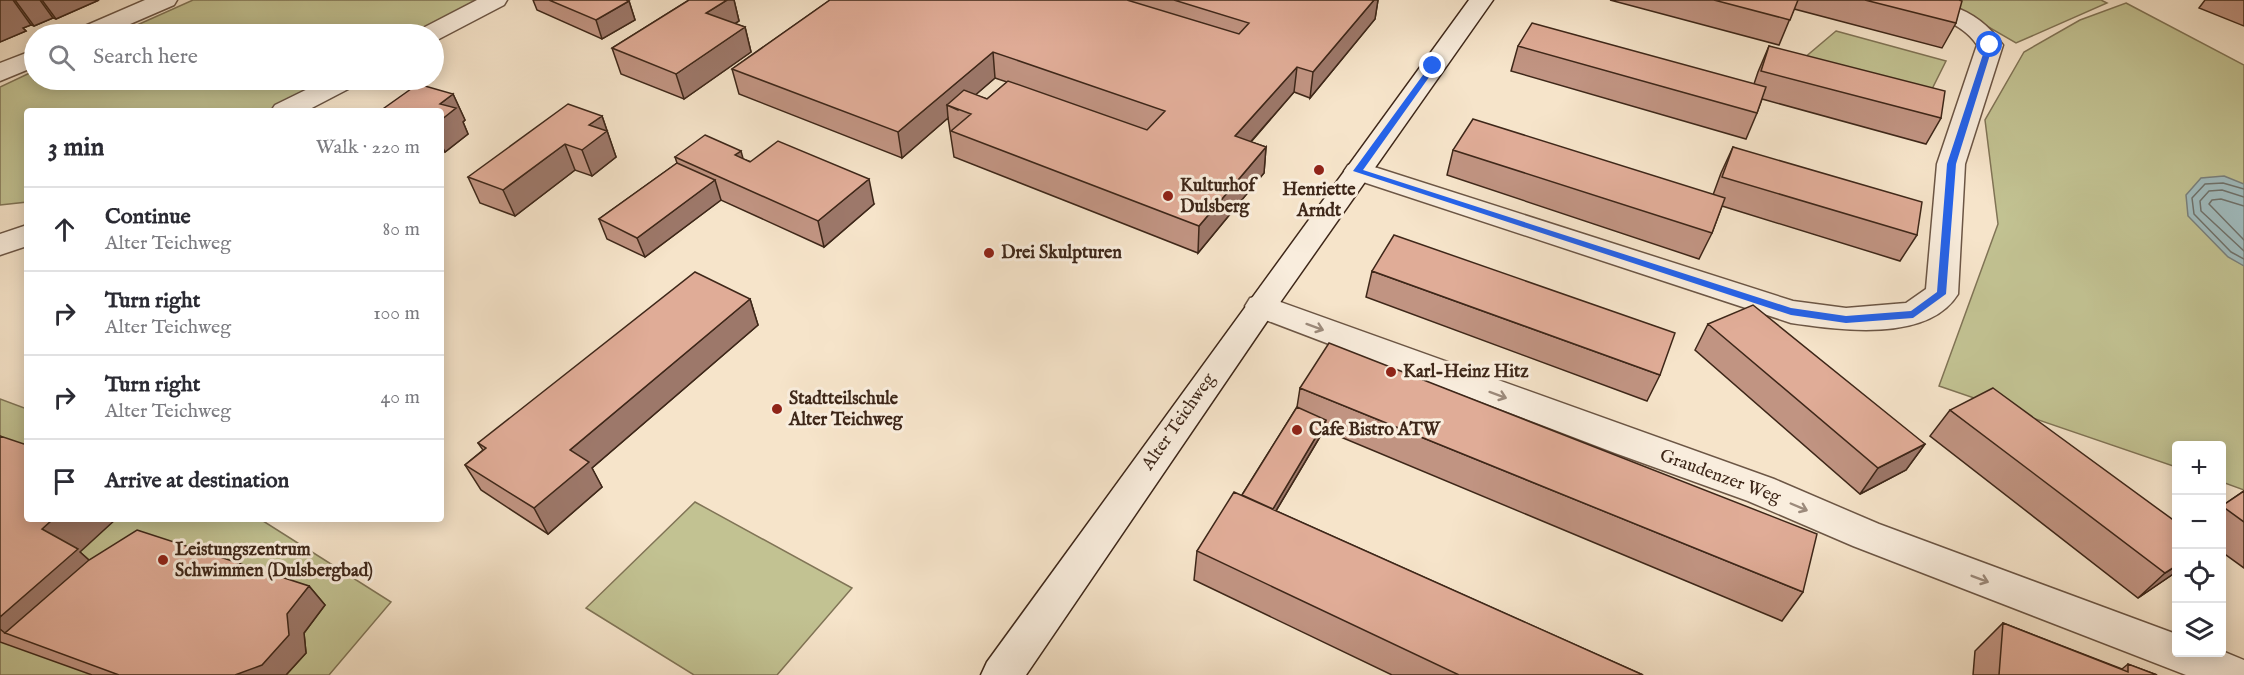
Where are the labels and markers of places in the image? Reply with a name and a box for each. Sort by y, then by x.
marker: Henriette Arndt [1312,163,1326,177]
place label: Kulturhof Dulsberg [1180,175,1258,219]
place label: Henriette Arndt [1282,179,1356,223]
marker: Kulturhof Dulsberg [1161,189,1175,203]
place label: Drei Skulpturen [1001,242,1122,265]
marker: Drei Skulpturen [982,246,996,260]
place label: Karl-Heinz Hitz [1403,361,1529,384]
marker: Karl-Heinz Hitz [1384,365,1398,379]
place label: Stadtteilschule Alter Teichweg [788,388,904,432]
marker: Stadtteilschule Alter Teichweg [770,402,784,416]
place label: Cafe Bistro ATW [1309,419,1442,442]
marker: Cafe Bistro ATW [1290,423,1304,437]
place label: Leistungszentrum Schwimmen (Dulsbergbad) [175,539,373,583]
marker: Leistungszentrum Schwimmen (Dulsbergbad) [156,553,170,567]

